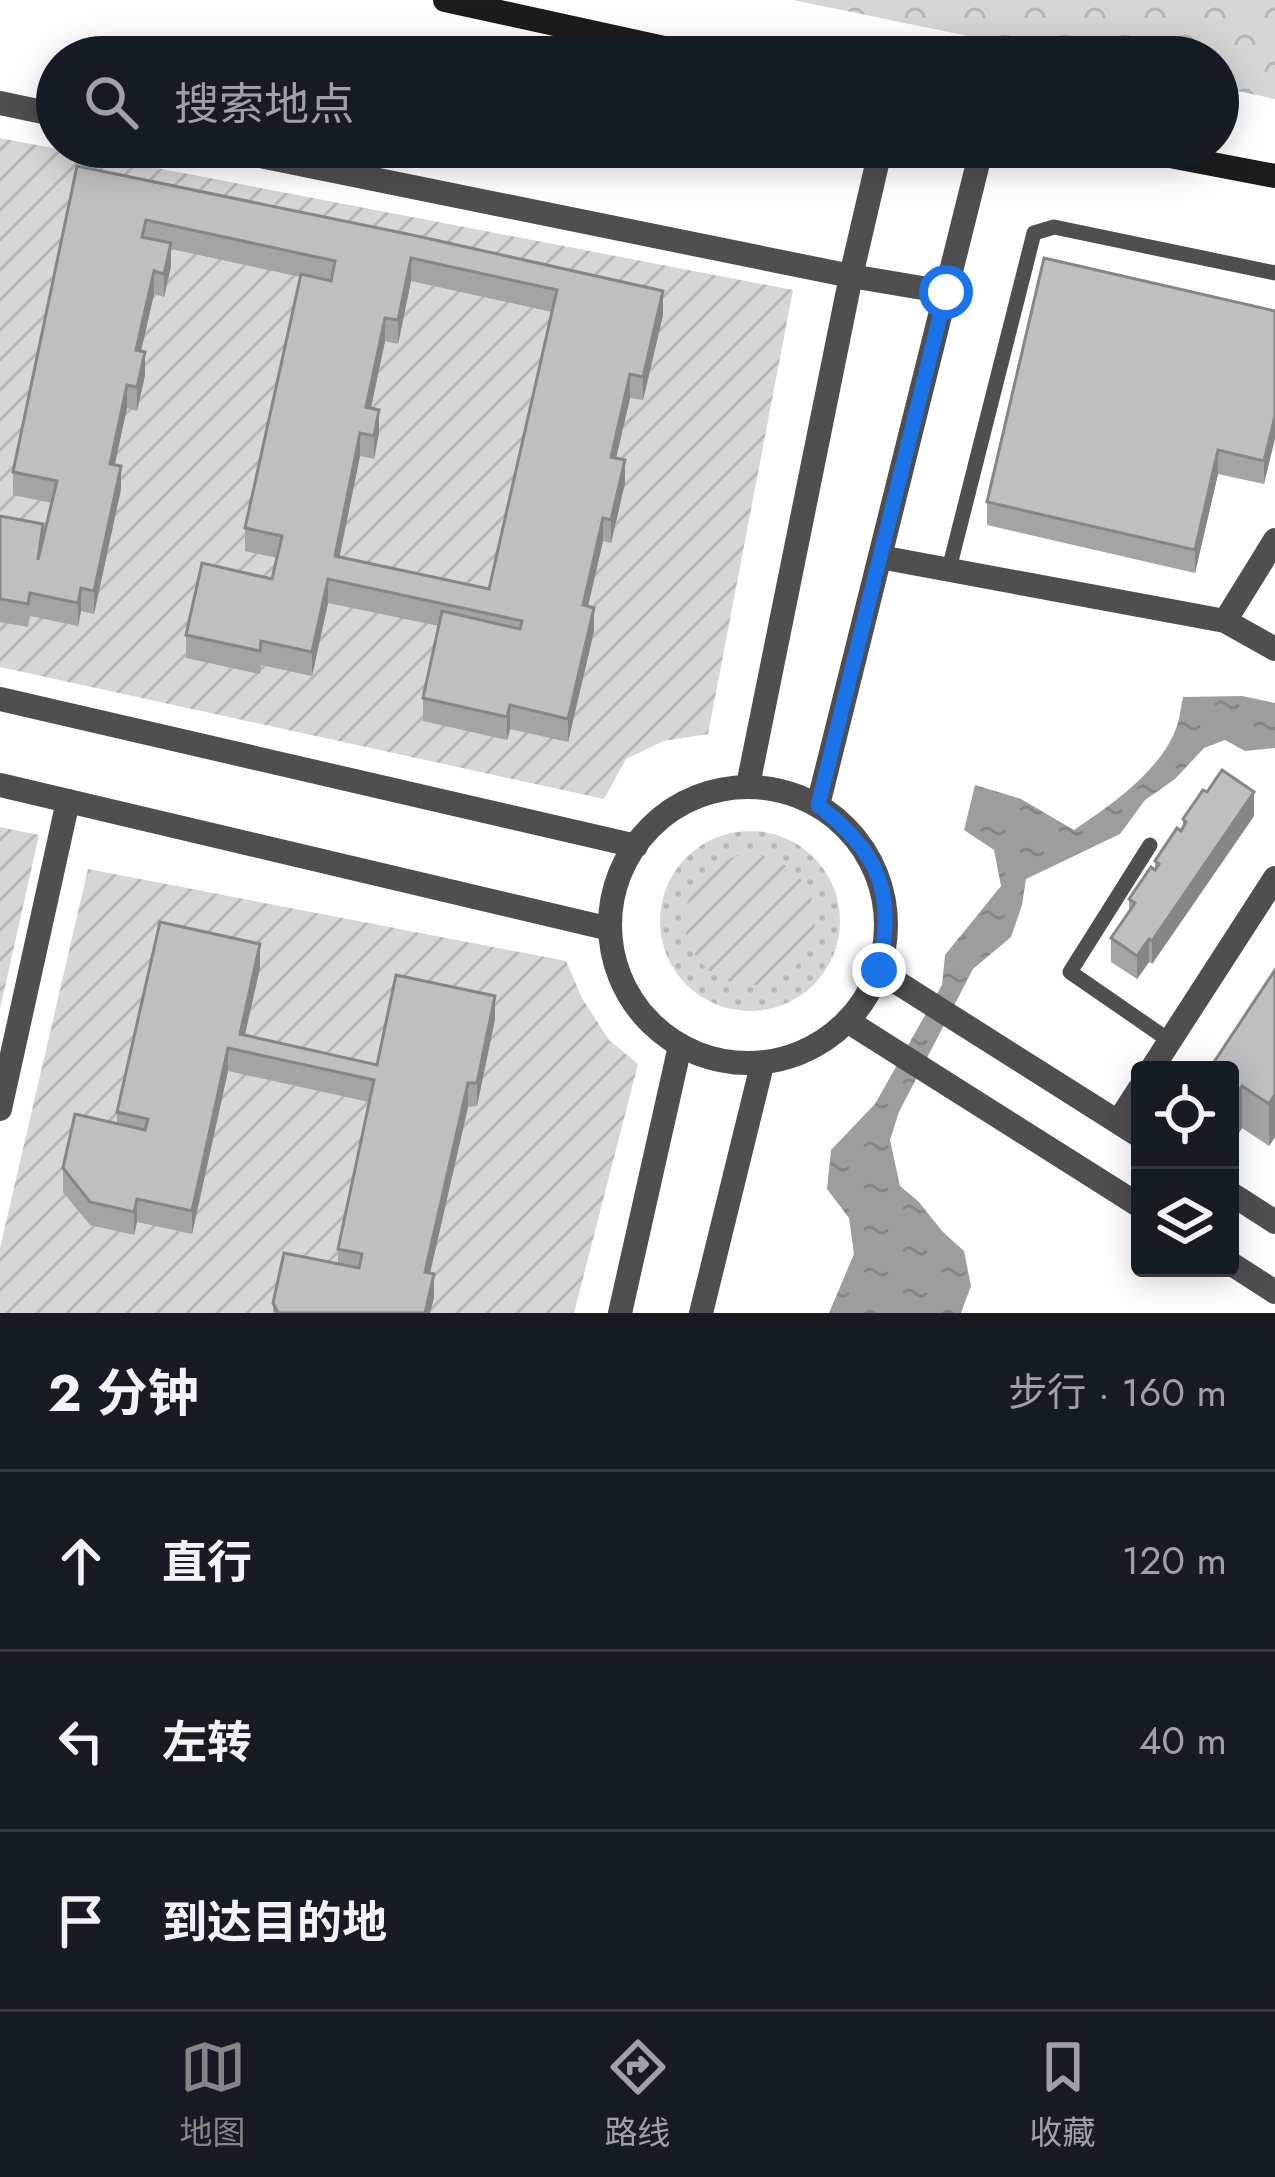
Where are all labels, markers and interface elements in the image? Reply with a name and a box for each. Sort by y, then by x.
search box [36,36,1239,168]
icon: search [78,69,144,135]
text: 搜索地点 [174,72,354,137]
route start [919,265,973,319]
route end [852,943,906,997]
map controls [1131,1061,1239,1277]
button: locate [1131,1061,1239,1169]
button: layers [1131,1169,1239,1277]
text: 2 分钟 [48,1356,199,1430]
text: 步行 · 160 m [1008,1364,1227,1421]
icon: ahead [48,1528,114,1594]
text: 直行 [162,1530,252,1595]
text: 120 m [1122,1532,1227,1589]
icon: left [48,1708,114,1774]
text: 左转 [162,1710,252,1775]
text: 40 m [1139,1712,1227,1769]
icon: arrive [48,1888,114,1954]
text: 到达目的地 [162,1890,387,1955]
tab: 地图 [180,2034,246,2156]
tab: 路线 [605,2034,671,2156]
tab: 收藏 [1030,2034,1096,2156]

